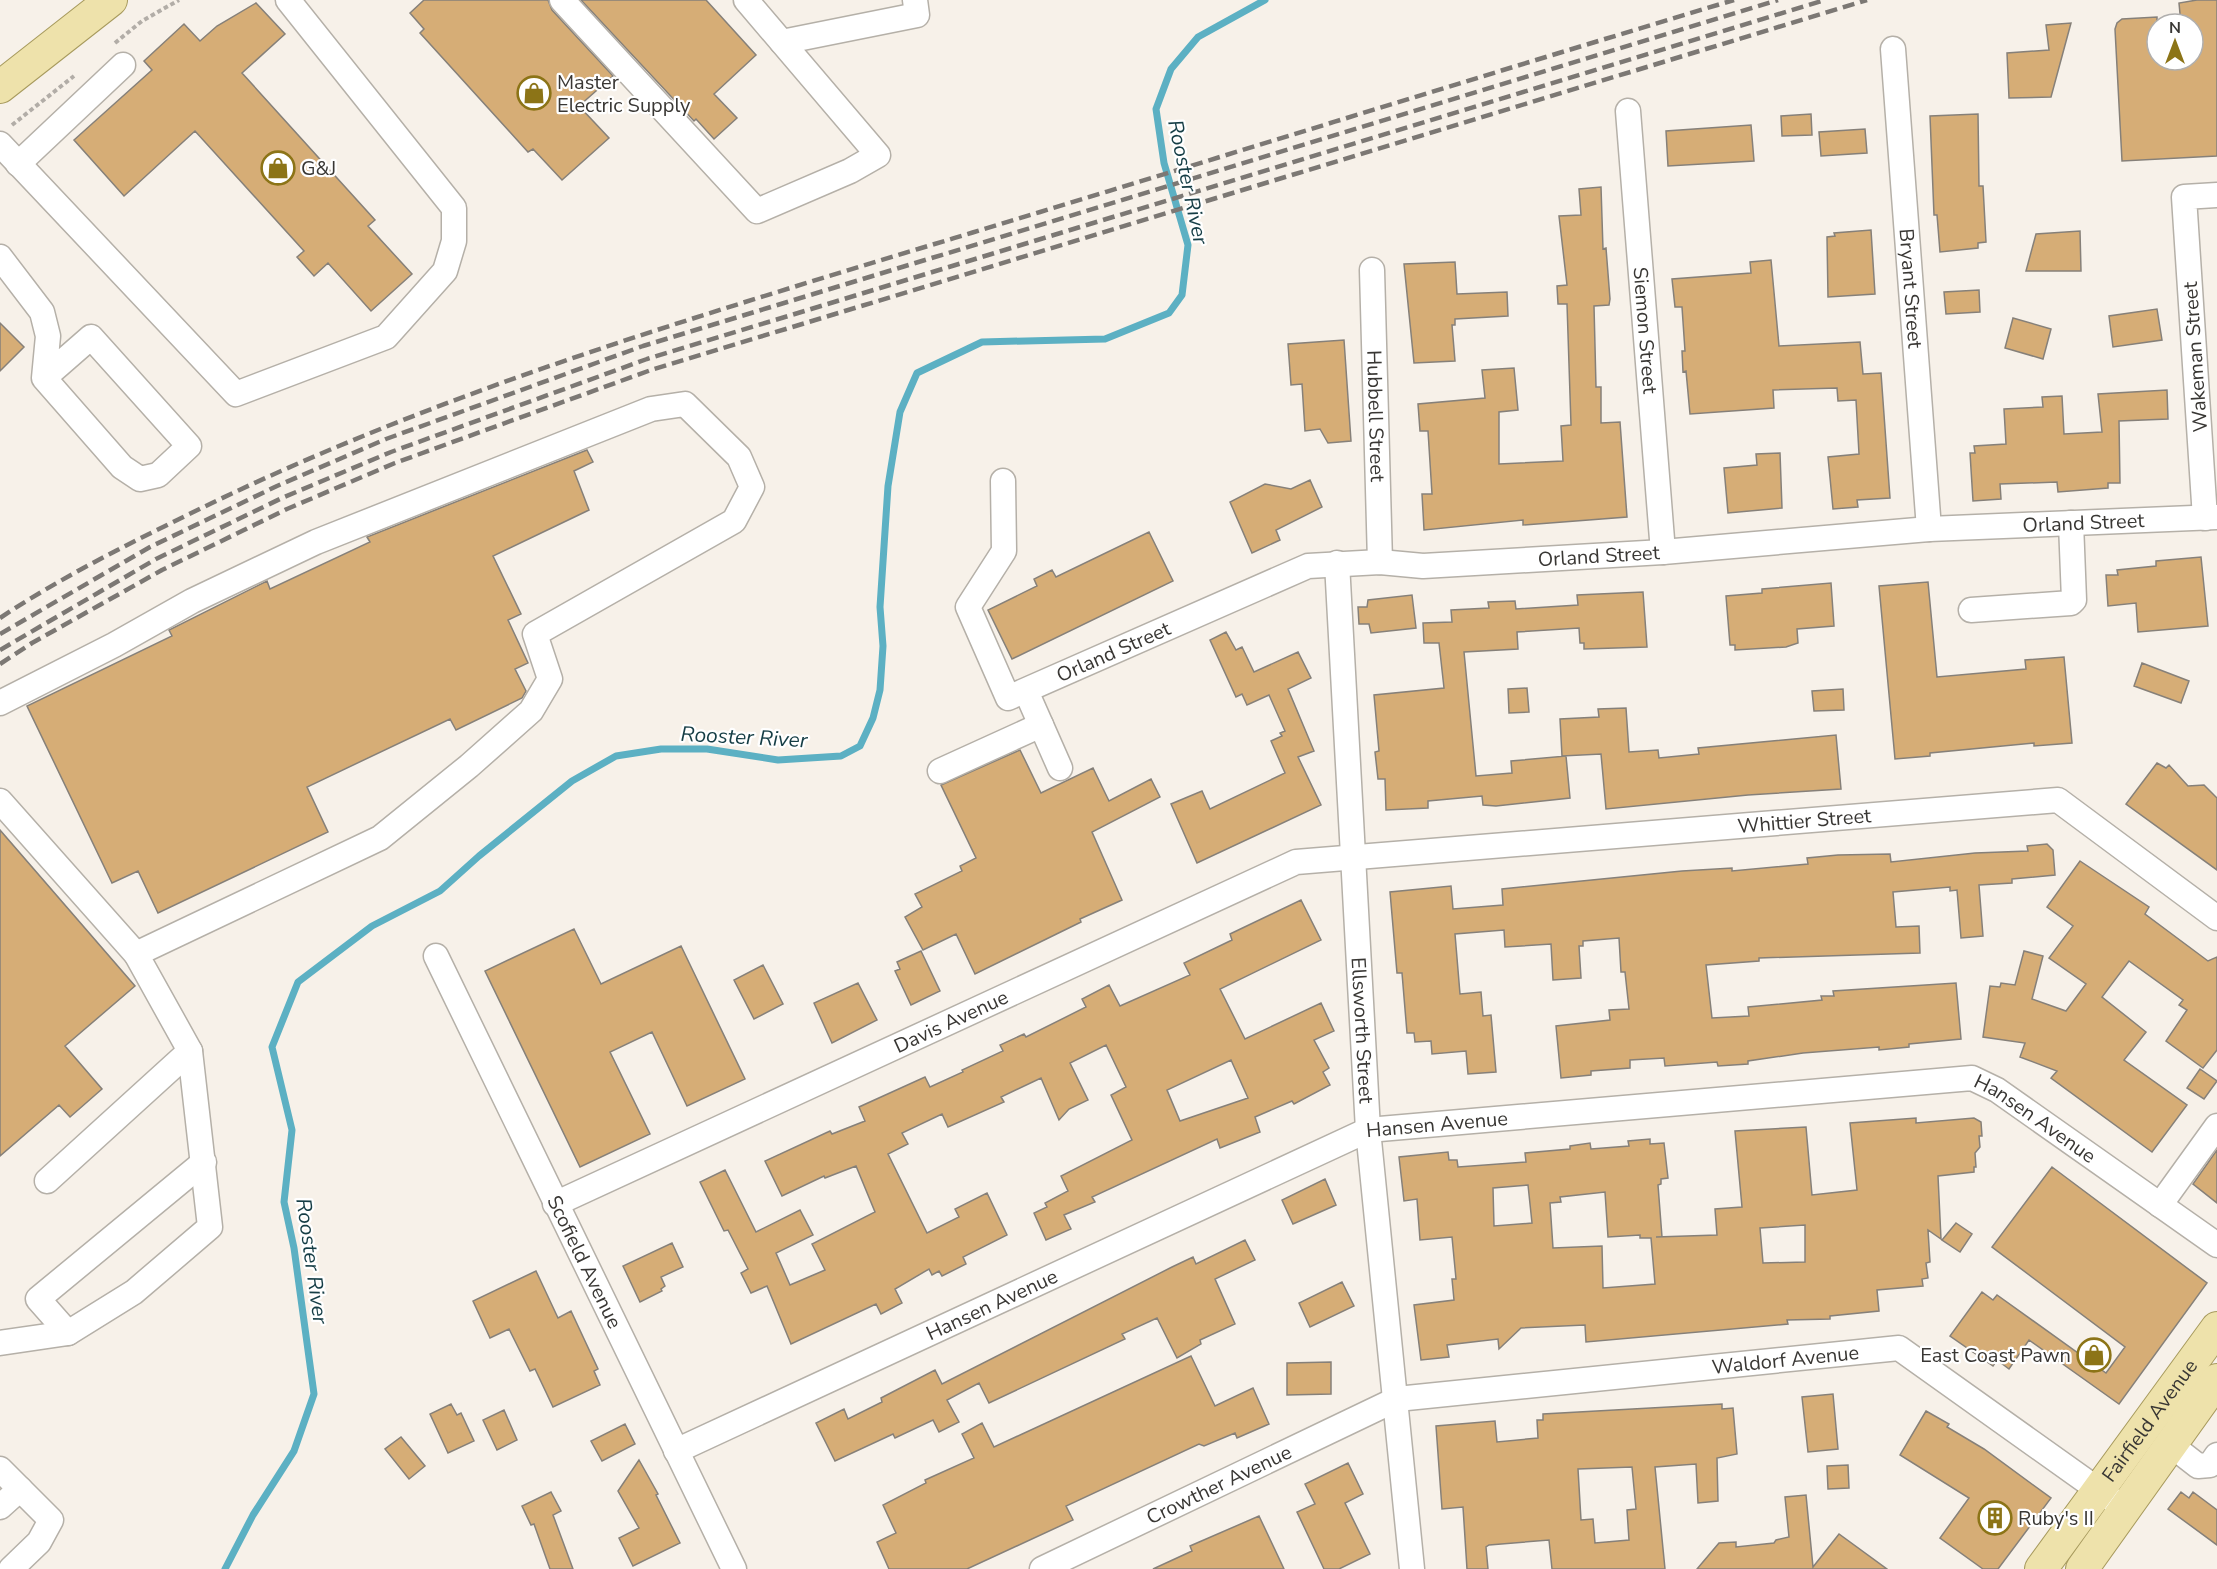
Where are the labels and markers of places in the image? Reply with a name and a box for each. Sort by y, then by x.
place label: Master Electric Supply [557,69,691,119]
shop icon: Master Electric Supply [516,75,552,111]
shop icon: G&J [260,150,296,186]
place label: G&J [301,155,336,182]
shop icon: East Coast Pawn [2076,1337,2112,1373]
place label: East Coast Pawn [1920,1342,2071,1369]
building icon: Ruby's II [1977,1500,2013,1536]
place label: Ruby's II [2018,1505,2094,1532]

